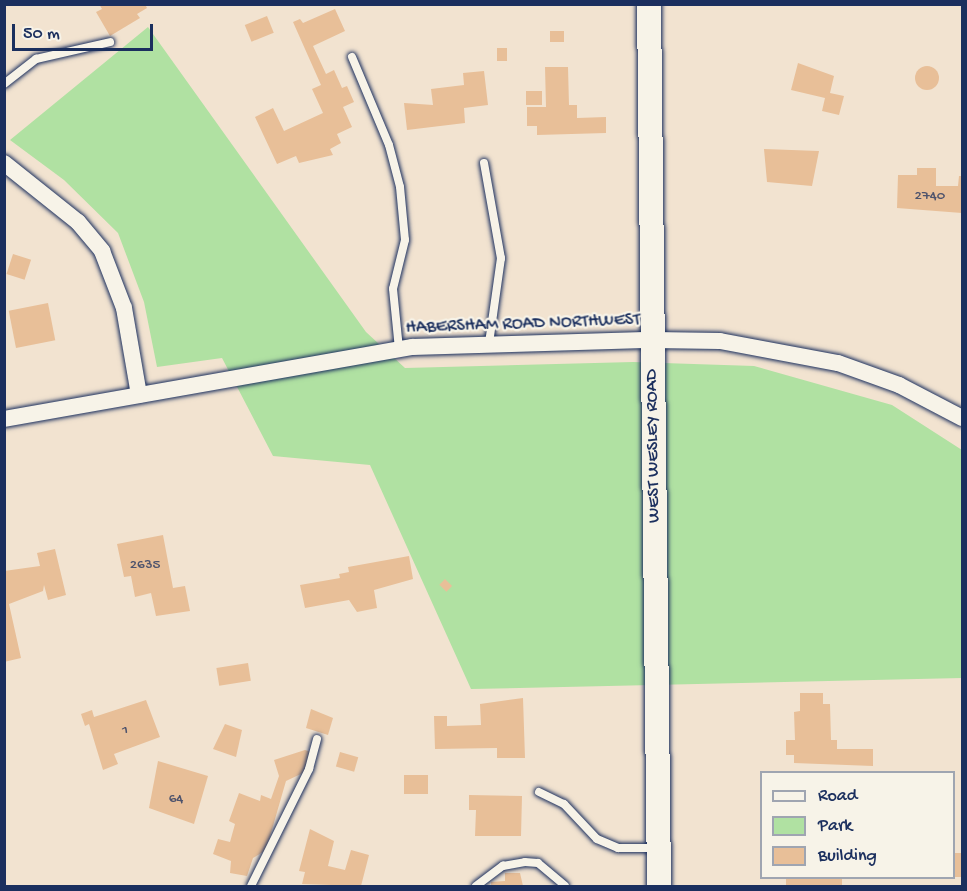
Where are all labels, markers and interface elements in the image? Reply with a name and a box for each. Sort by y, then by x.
scale bar [15,12,156,50]
text: 50 m [23,24,60,45]
house number: 2740 [915,188,945,206]
street label: HABERSHAM ROAD NORTHWEST [405,310,641,340]
street label: WEST WESLEY ROAD [642,369,666,523]
house number: 2635 [130,557,160,575]
house number: 1 [122,722,128,740]
legend [760,771,955,879]
text: Road [818,786,857,807]
house number: 64 [169,791,183,809]
text: Park [818,816,852,837]
text: Building [818,846,877,867]

